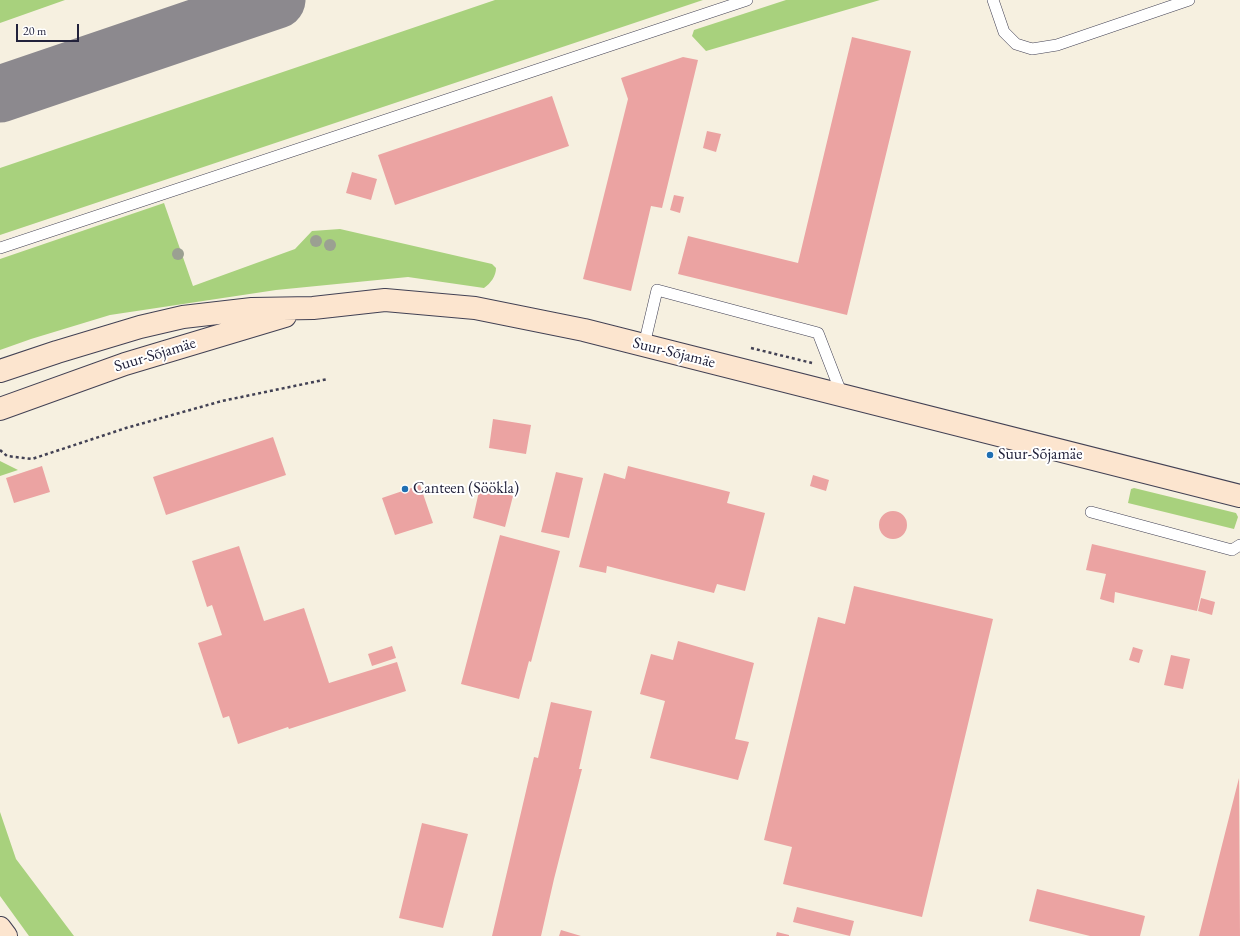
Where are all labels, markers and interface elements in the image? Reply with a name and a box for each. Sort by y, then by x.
scale bar [18,16,81,42]
text: 20 m [23,23,46,39]
street label: Suur-Sõjamäe [112,333,198,377]
street label: Suur-Sõjamäe [631,333,717,373]
place label: Suur-Sõjamäe [998,445,1082,465]
marker: Suur-Sõjamäe [985,450,995,460]
place label: Canteen (Söökla) [413,479,519,499]
marker: Canteen (Söökla) [400,484,410,494]

